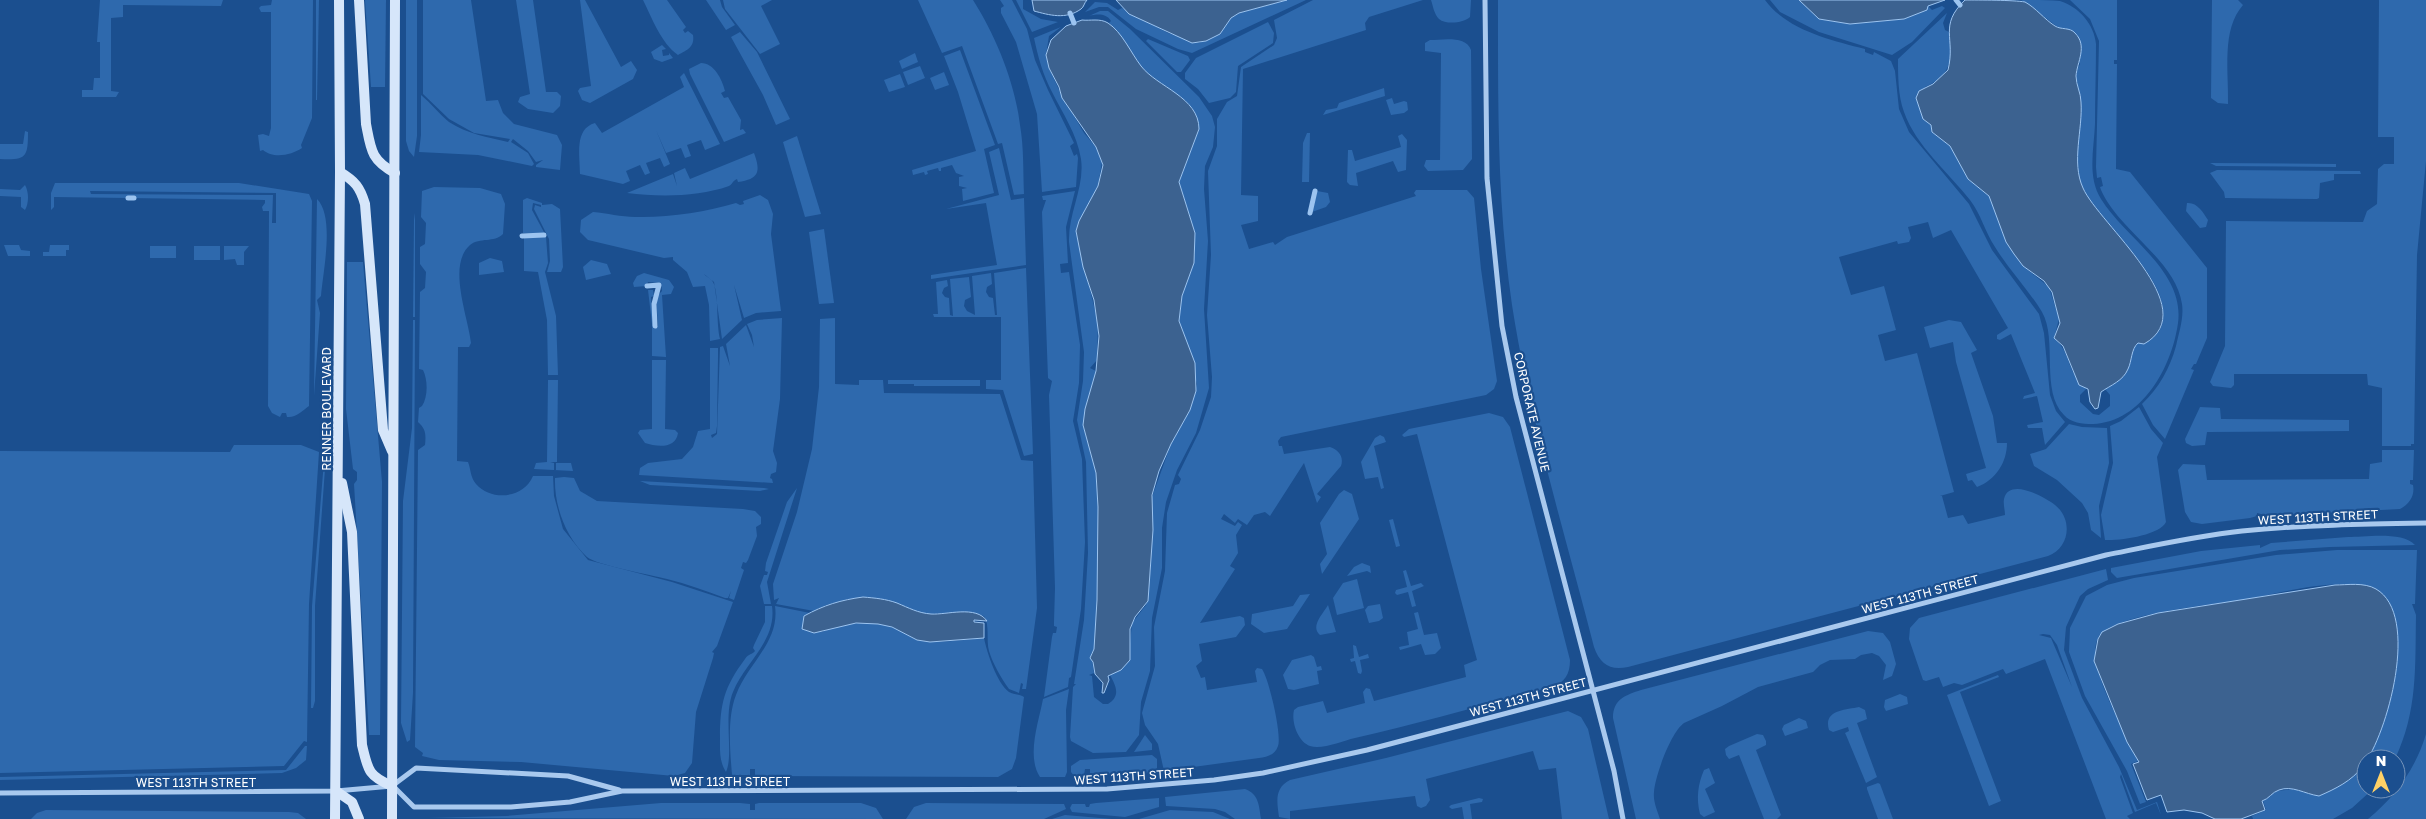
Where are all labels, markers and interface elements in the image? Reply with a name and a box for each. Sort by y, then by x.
street label: RENNER BOULEVARD [319,347,334,471]
street label: CORPORATE AVENUE [1511,351,1553,473]
street label: WEST 113TH STREET [2257,506,2379,528]
street label: WEST 113TH STREET [1860,571,1981,617]
street label: WEST 113TH STREET [1468,674,1589,720]
north arrow [2356,749,2406,799]
text: N [2376,752,2386,769]
street label: WEST 113TH STREET [1073,764,1195,788]
street label: WEST 113TH STREET [670,774,791,789]
street label: WEST 113TH STREET [136,775,257,790]

